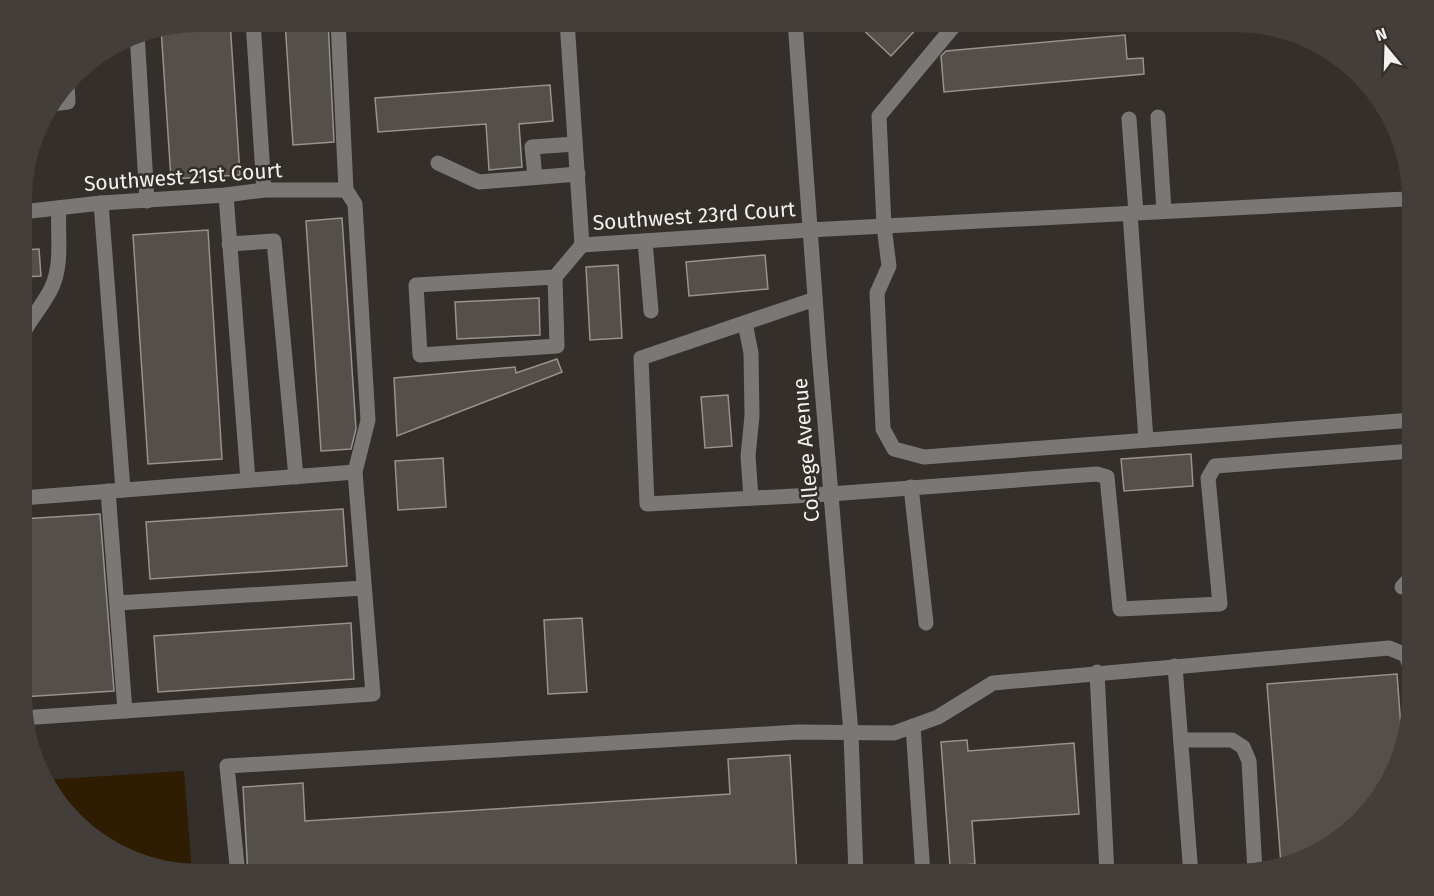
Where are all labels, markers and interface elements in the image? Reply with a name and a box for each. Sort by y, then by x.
north arrow [1356,18,1416,78]
text: N [1373,24,1389,45]
street label: Southwest 21st Court [83,157,283,197]
street label: Southwest 23rd Court [592,196,797,236]
street label: College Avenue [787,377,825,523]

